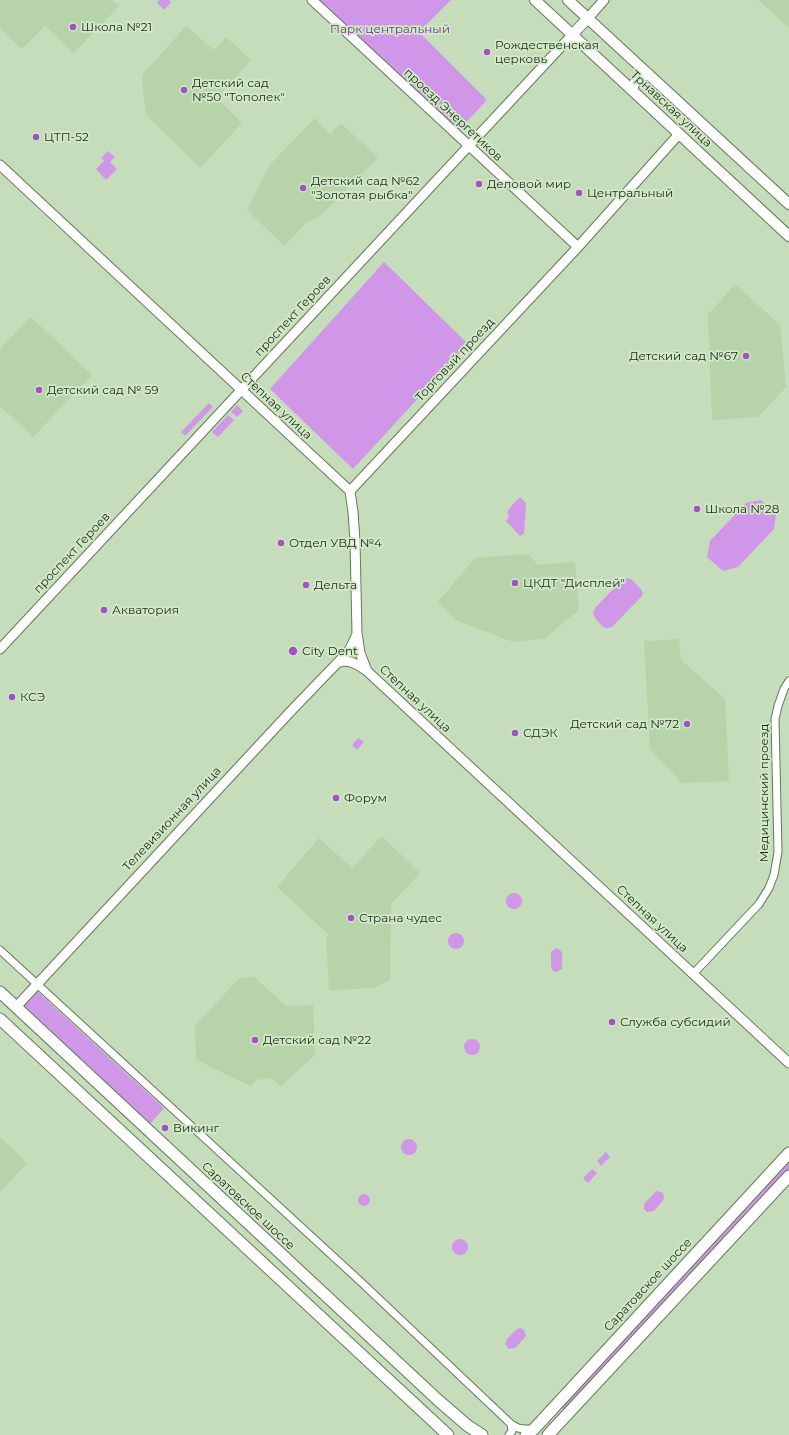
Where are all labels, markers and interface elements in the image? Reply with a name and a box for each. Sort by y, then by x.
place label: Школа №21 [81,20,152,34]
marker: Школа №21 [68,22,78,32]
park label: Парк центральный [330,22,450,36]
place label: Рождественская церковь [495,38,599,66]
marker: Рождественская церковь [482,47,492,57]
street label: проезд Энергетиков [401,66,505,164]
street label: Трнавская улица [627,68,715,150]
place label: Детский сад №50 "Тополек" [192,76,285,104]
marker: Детский сад №50 "Тополек" [179,85,189,95]
place label: ЦТП-52 [44,130,89,144]
marker: ЦТП-52 [31,132,41,142]
place label: Детский сад №62 "Золотая рыбка" [311,174,420,202]
place label: Деловой мир [487,177,571,191]
marker: Деловой мир [474,179,484,189]
marker: Детский сад №62 "Золотая рыбка" [298,183,308,193]
place label: Центральный [587,186,673,200]
marker: Центральный [574,188,584,198]
street label: проспект Героев [252,273,334,359]
street label: Торговый проезд [413,315,497,405]
place label: Детский сад №67 [629,349,738,363]
marker: Детский сад №67 [741,351,751,361]
street label: Степная улица [237,369,315,443]
place label: Детский сад № 59 [47,383,159,397]
marker: Детский сад № 59 [34,385,44,395]
place label: Школа №28 [705,502,779,516]
marker: Школа №28 [692,504,702,514]
street label: проспект Героев [31,510,113,596]
place label: Отдел УВД №4 [289,536,382,550]
marker: Отдел УВД №4 [276,538,286,548]
place label: ЦКДТ "Дисплей" [523,576,625,590]
place label: Дельта [314,578,357,592]
marker: ЦКДТ "Дисплей" [510,578,520,588]
marker: Дельта [301,580,311,590]
place label: Акватория [112,603,179,617]
marker: Акватория [99,605,109,615]
place label: City Dent [302,644,358,658]
marker: City Dent [287,645,299,657]
street label: Степная улица [376,662,454,736]
place label: КСЭ [20,690,45,704]
marker: КСЭ [7,692,17,702]
place label: Детский сад №72 [570,717,679,731]
marker: Детский сад №72 [682,719,692,729]
street label: Медицинский проезд [757,724,771,862]
place label: СДЭК [523,726,558,740]
marker: СДЭК [510,728,520,738]
street label: Телевизионная улица [120,764,224,874]
place label: Форум [344,791,387,805]
marker: Форум [331,793,341,803]
street label: Степная улица [613,882,691,956]
place label: Страна чудес [359,911,442,925]
marker: Страна чудес [346,913,356,923]
place label: Служба субсидий [620,1015,731,1029]
marker: Служба субсидий [607,1017,617,1027]
place label: Детский сад №22 [263,1033,371,1047]
marker: Детский сад №22 [250,1035,260,1045]
place label: Викинг [173,1121,219,1135]
marker: Викинг [160,1123,170,1133]
street label: Саратовское шоссе [198,1159,298,1253]
street label: Саратовское шоссе [601,1235,695,1335]

